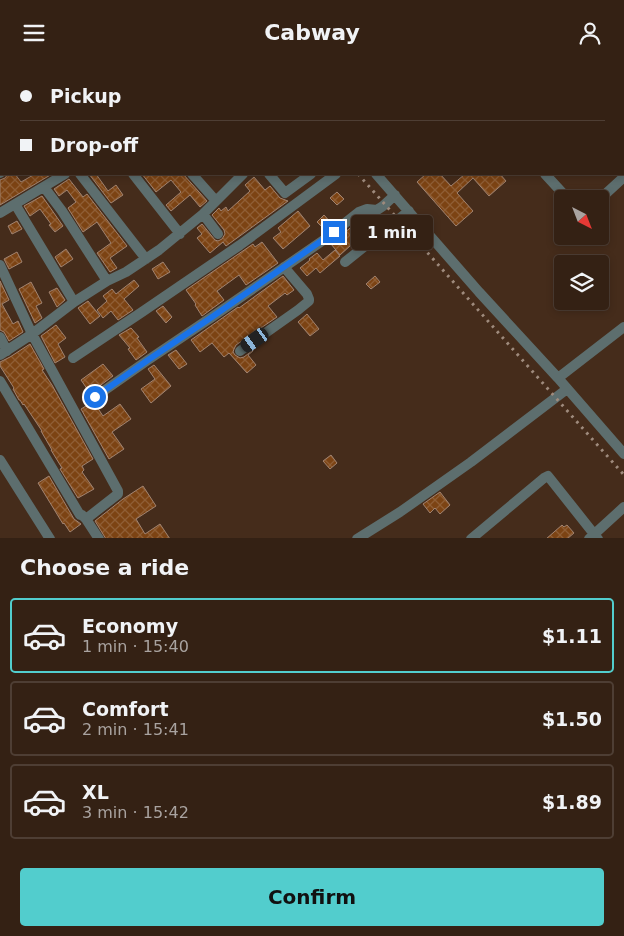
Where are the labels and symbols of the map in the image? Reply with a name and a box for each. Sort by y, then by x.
north arrow [554,190,609,245]
callout: 1 min [352,215,434,249]
route end [323,221,345,243]
car [238,325,271,355]
route start [84,386,106,408]

